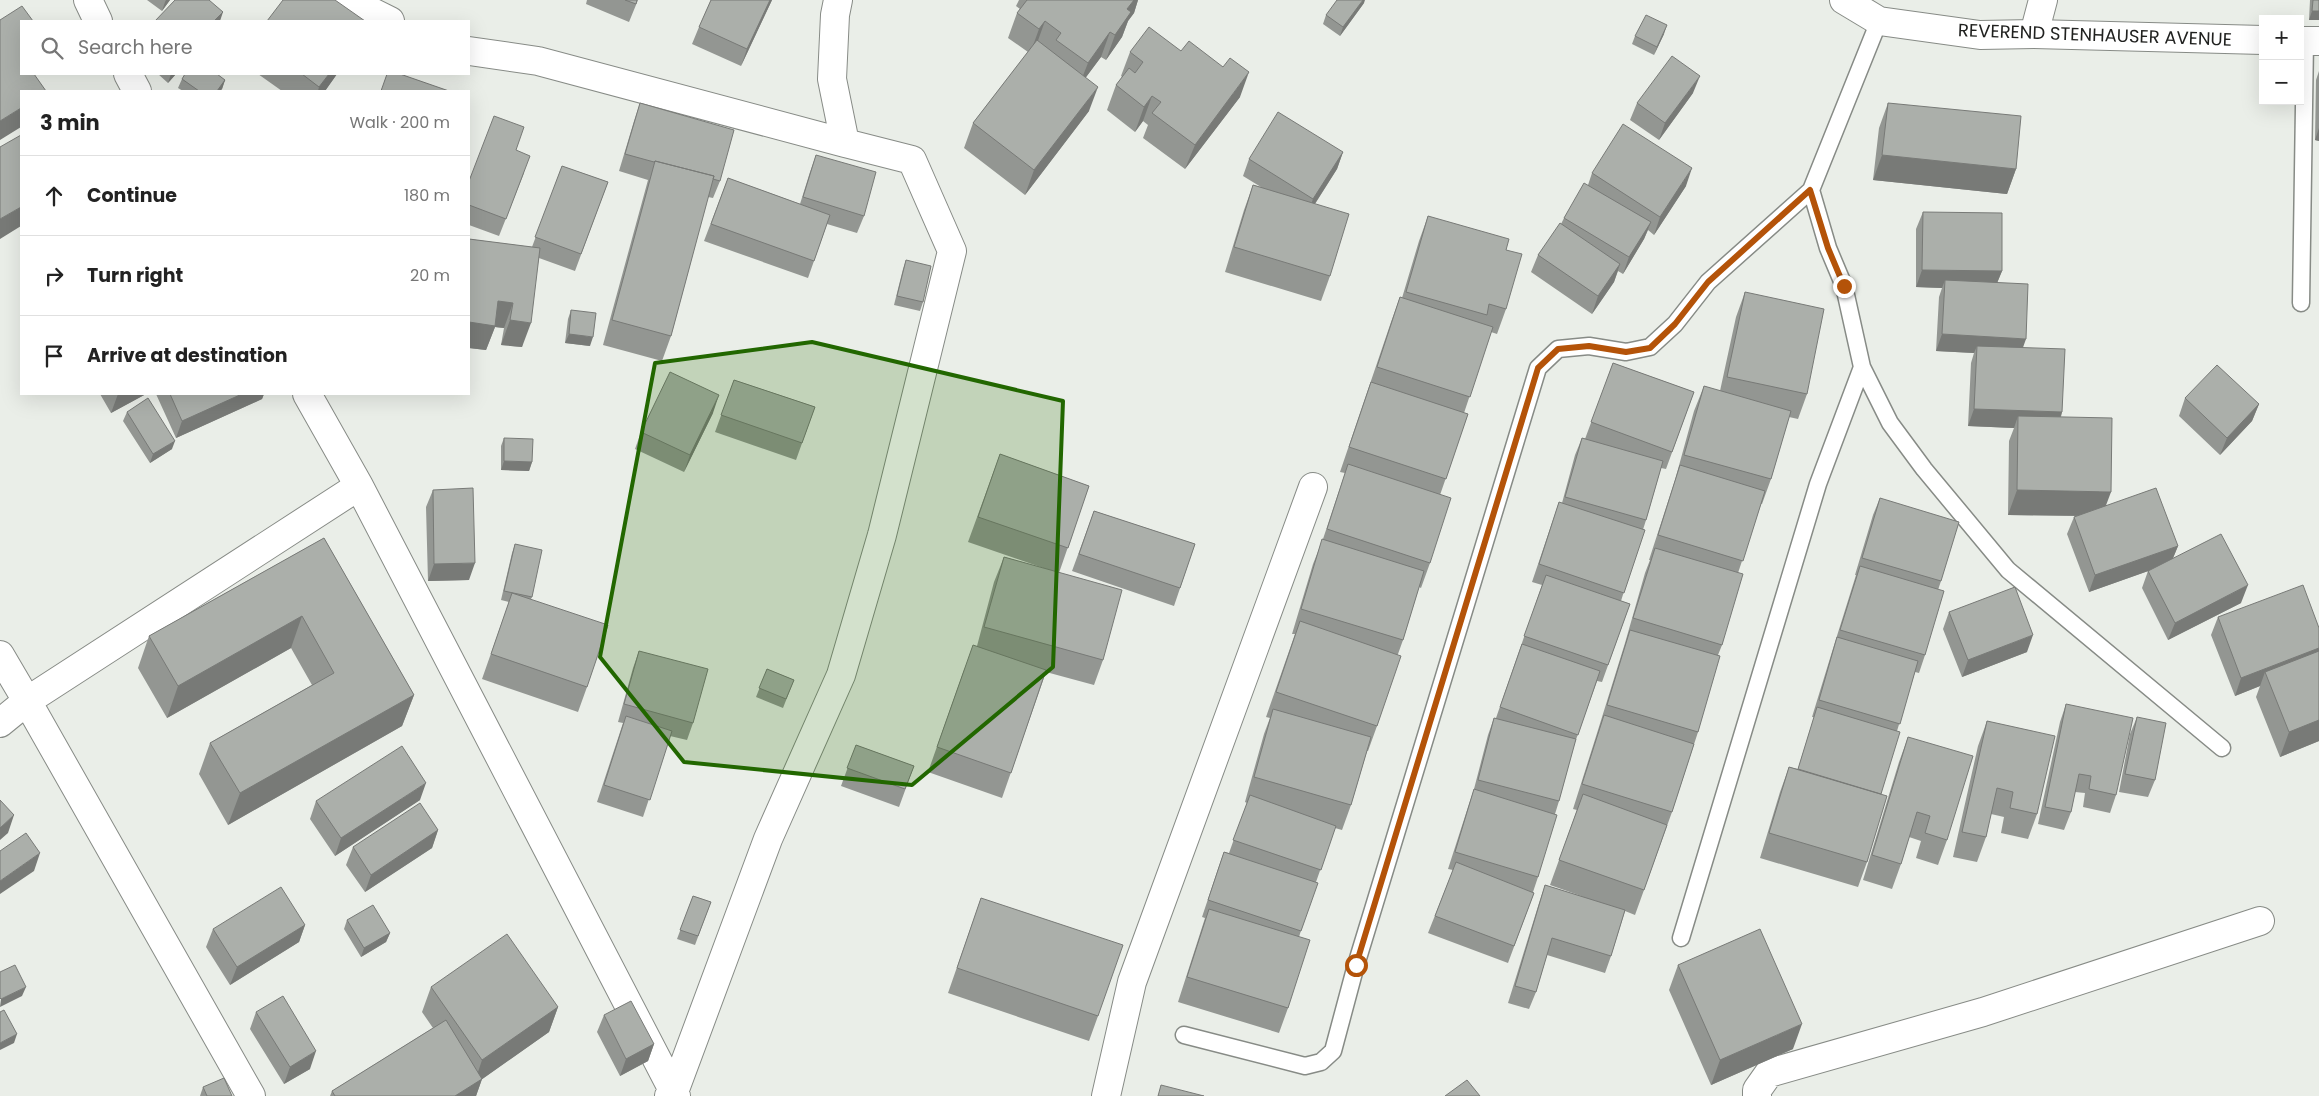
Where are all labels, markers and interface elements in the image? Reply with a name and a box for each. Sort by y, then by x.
map controls [2259,15,2304,105]
button: + [2259,15,2304,60]
street label: REVEREND STENHAUSER AVENUE [1958,17,2232,52]
search box [20,20,470,75]
icon: search [38,34,66,62]
text: Search here [78,34,192,61]
button: − [2259,60,2304,105]
text: 3 min [40,108,100,137]
text: Walk · 200 m [349,111,450,134]
icon: ahead [40,182,68,210]
text: Continue [87,182,177,209]
text: 180 m [404,184,450,207]
icon: right [40,262,68,290]
text: Turn right [87,262,183,289]
text: 20 m [410,264,450,287]
route end [1833,275,1856,298]
icon: arrive [40,342,68,370]
text: Arrive at destination [87,342,288,369]
route start [1345,954,1368,977]

